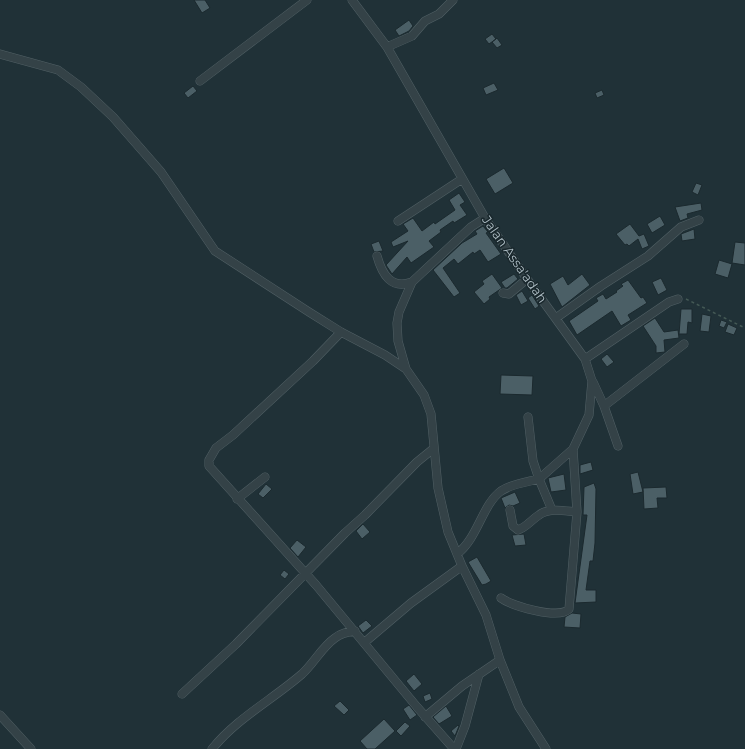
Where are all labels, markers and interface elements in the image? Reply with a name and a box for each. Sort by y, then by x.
street label: Jalan Assa'adah [478,212,551,306]

